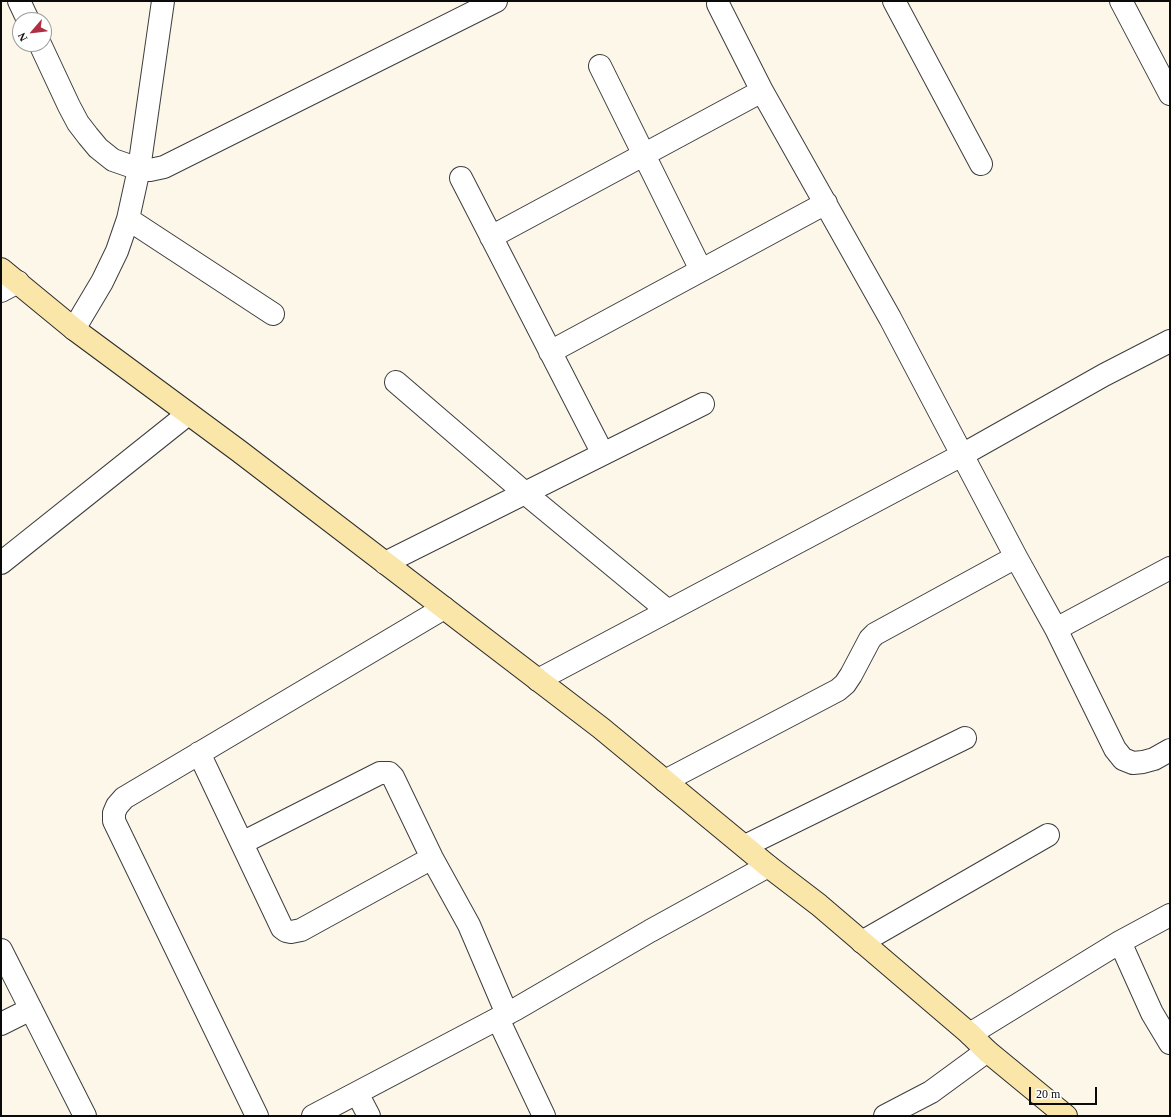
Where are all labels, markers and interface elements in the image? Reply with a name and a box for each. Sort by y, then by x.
north arrow [12,12,52,52]
text: N [15,31,29,43]
scale bar [1031,1079,1099,1105]
text: 20 m [1036,1087,1060,1101]

